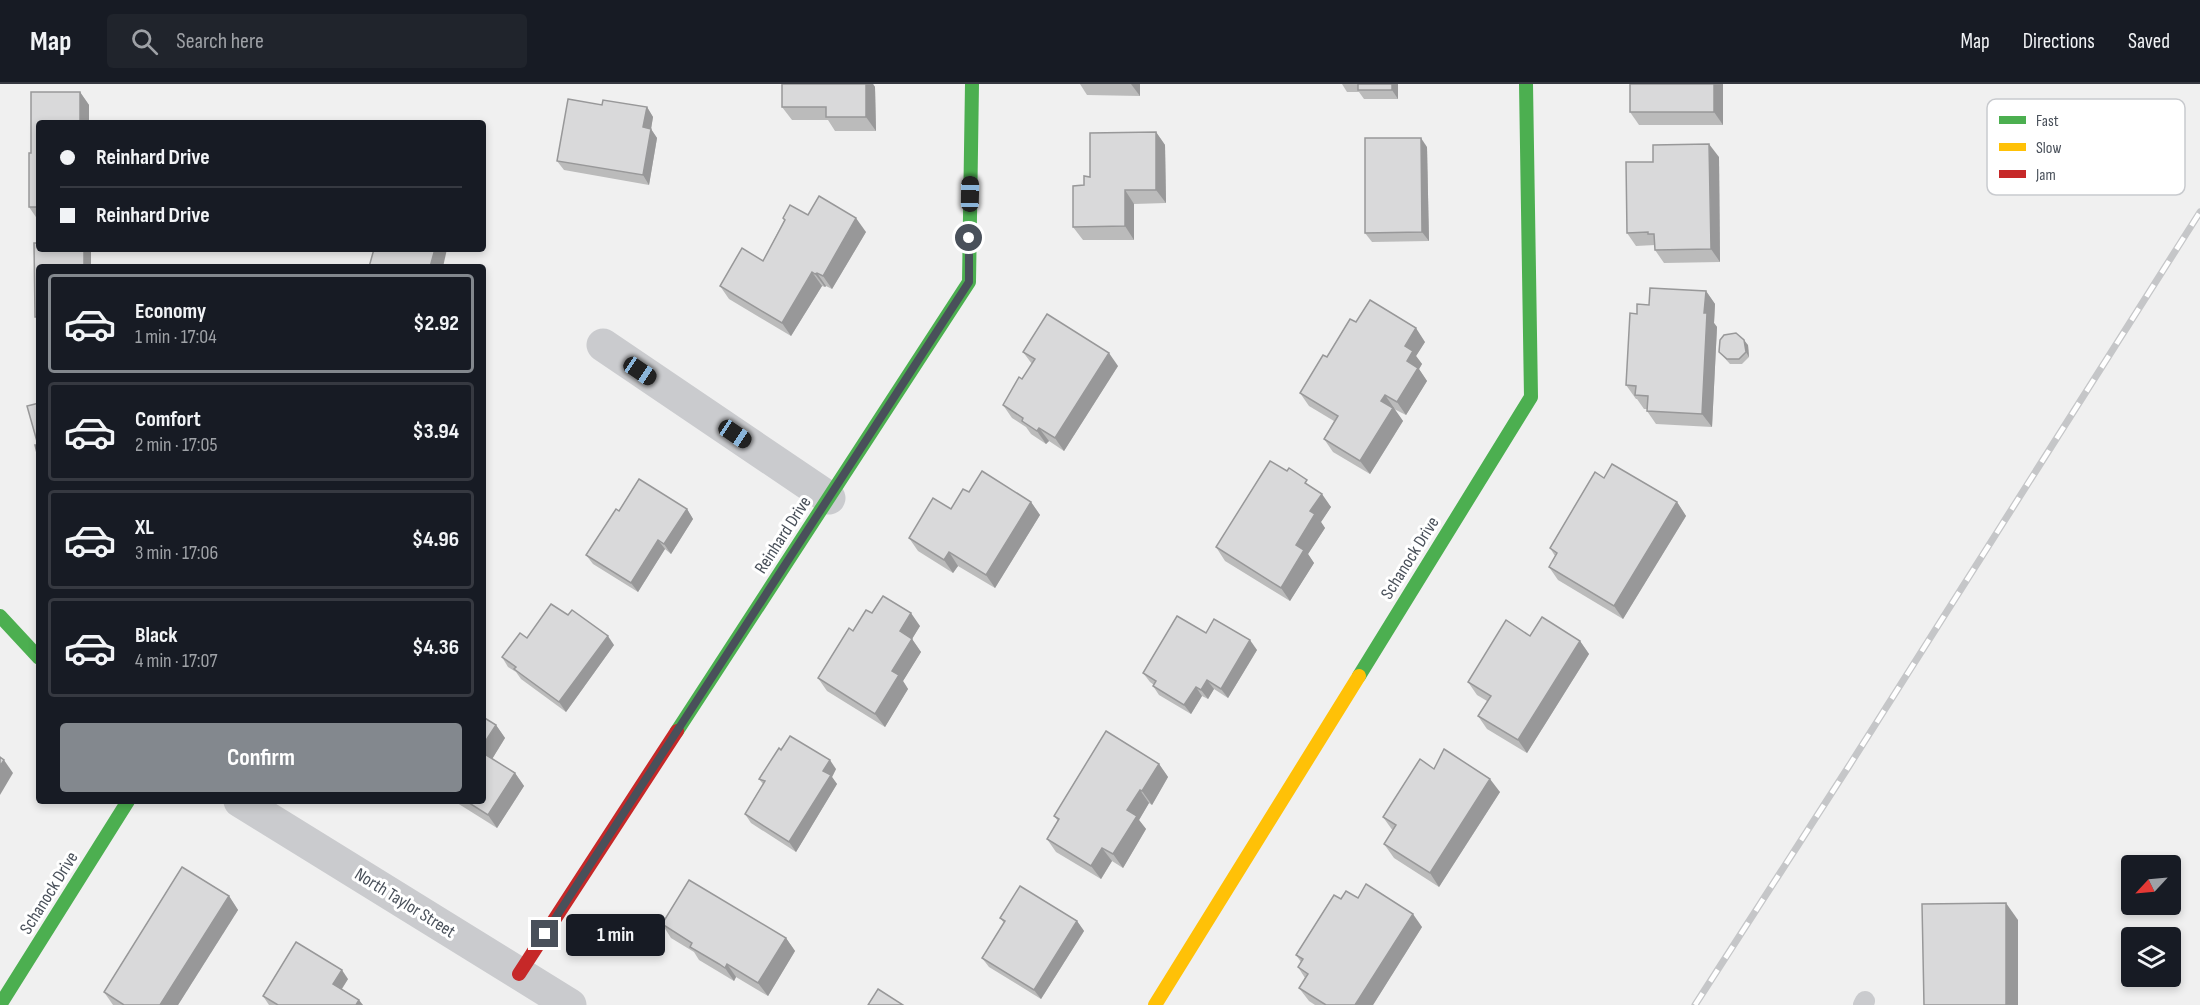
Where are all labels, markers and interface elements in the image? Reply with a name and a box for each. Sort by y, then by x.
search box [107,14,527,68]
text: Map [30,25,71,58]
icon: search [128,25,161,58]
text: Search here [176,28,264,55]
text: Map [1960,29,1990,54]
text: Directions [2023,29,2095,54]
text: Saved [2128,29,2170,54]
legend [1987,99,2185,195]
text: Fast [2036,112,2059,131]
text: Slow [2036,139,2061,158]
text: Reinhard Drive [96,144,210,171]
text: Jam [2035,166,2056,185]
car [961,176,979,212]
text: Reinhard Drive [96,202,210,229]
route start [955,224,982,251]
icon: car [63,297,117,351]
text: Economy [135,298,206,325]
text: $2.92 [413,310,459,337]
text: 1 min · 17:04 [135,325,217,349]
car [620,353,660,389]
icon: car [63,405,117,459]
text: Comfort [135,406,201,433]
car [715,416,755,452]
text: $3.94 [413,418,459,445]
text: 2 min · 17:05 [135,433,217,457]
street label: Reinhard Drive [750,493,816,577]
icon: car [63,513,117,567]
street label: Schanock Drive [1376,513,1444,603]
text: XL [135,514,154,541]
text: $4.96 [412,526,459,553]
text: 3 min · 17:06 [135,541,218,565]
icon: car [63,621,117,675]
text: Black [135,622,177,649]
text: $4.36 [412,634,459,661]
text: 4 min · 17:07 [135,649,217,673]
button: Confirm [60,723,462,792]
street label: Schanock Drive [15,848,83,938]
north arrow [2121,855,2181,915]
map controls [2121,855,2181,987]
street label: North Taylor Street [351,864,460,943]
callout: 1 min [566,913,665,955]
route end [531,920,558,947]
text: 1 min [597,923,634,947]
button: layers [2121,927,2181,987]

